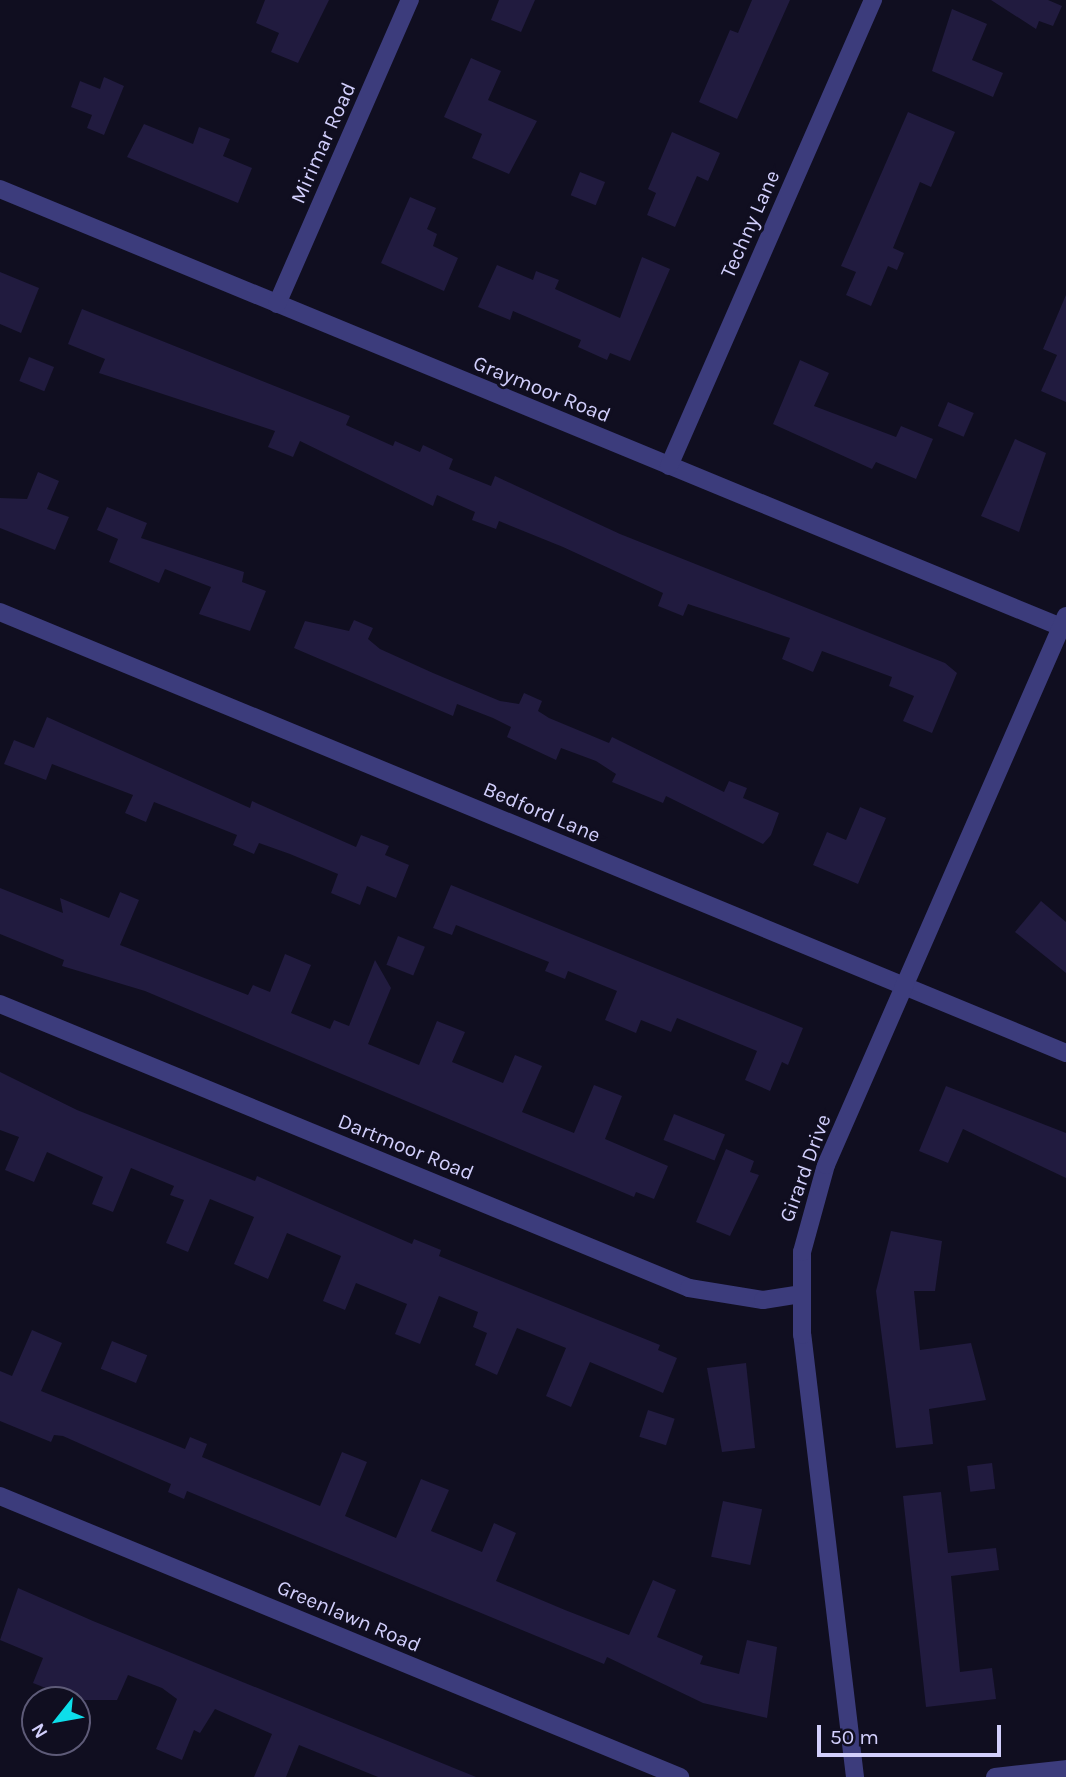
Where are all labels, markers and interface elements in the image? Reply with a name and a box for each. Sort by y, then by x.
street label: Mirimar Road [285,78,361,208]
street label: Techny Lane [715,166,785,282]
street label: Graymoor Road [470,350,614,428]
street label: Bedford Lane [480,776,604,848]
street label: Dartmoor Road [334,1108,478,1186]
street label: Girard Drive [774,1111,836,1225]
street label: Greenlawn Road [273,1574,425,1658]
north arrow [21,1686,91,1756]
scale bar [821,1710,1005,1754]
text: N [27,1719,53,1742]
text: 50 m [830,1725,879,1749]

